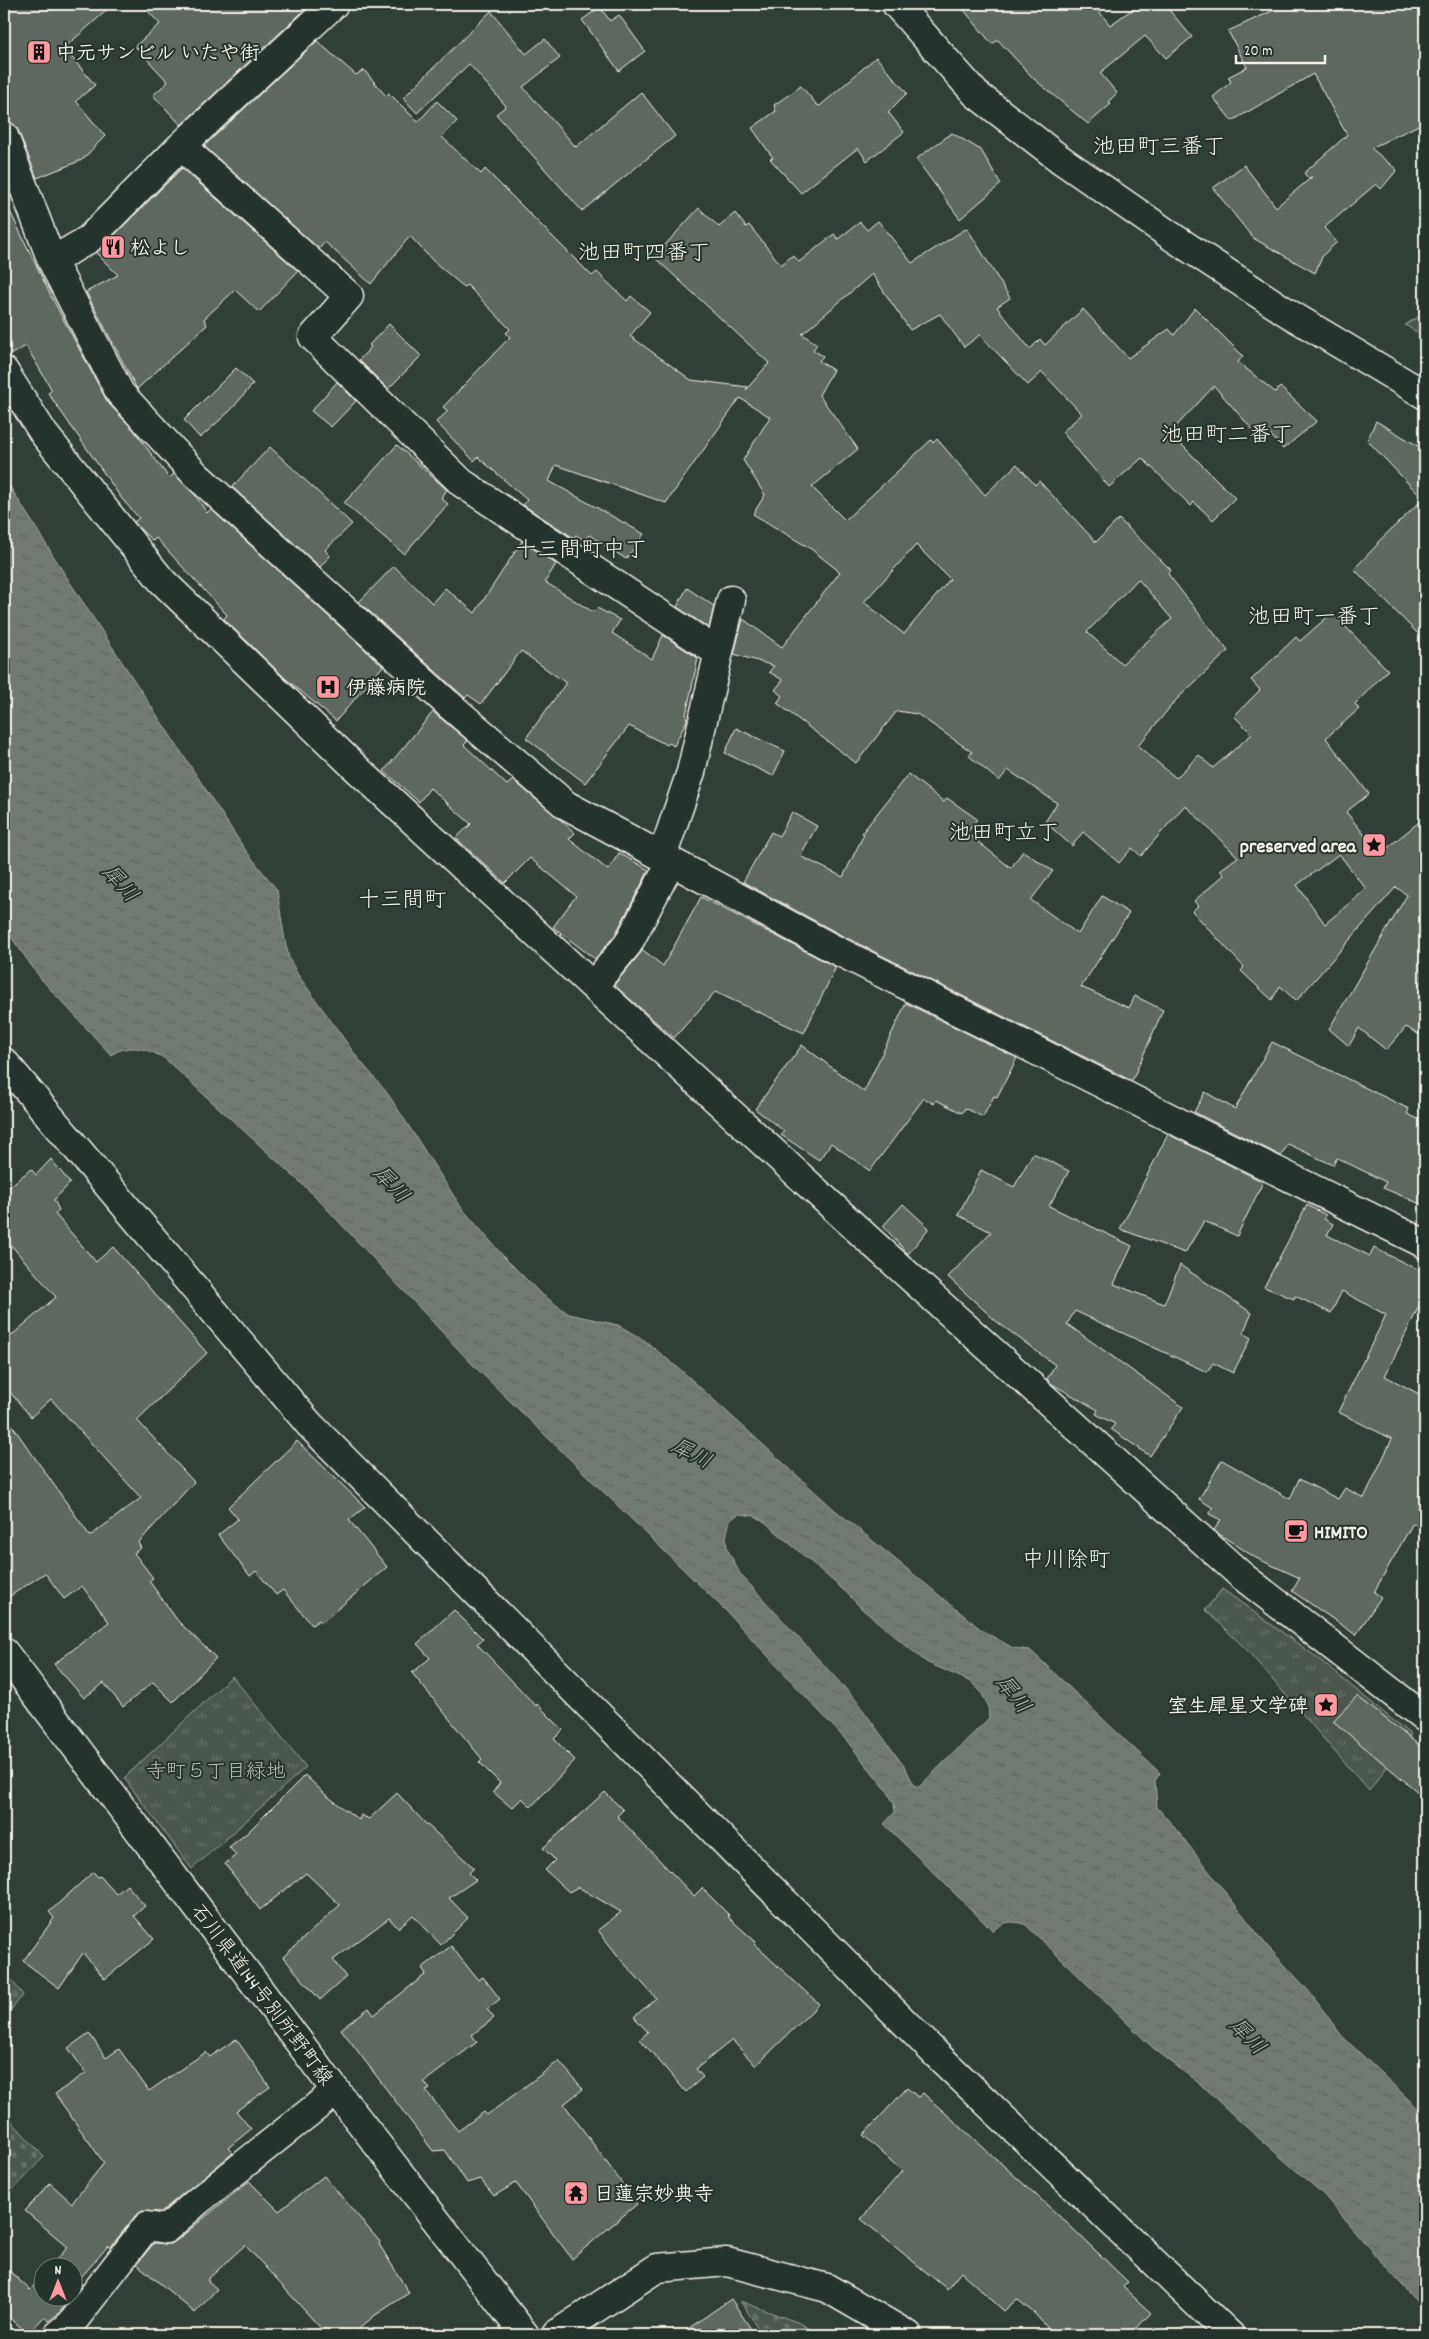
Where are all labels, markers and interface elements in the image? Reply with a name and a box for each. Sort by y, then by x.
scale bar [1236,32,1325,64]
building icon: 中元サンビル いたや街 [26,39,52,65]
place label: 中元サンビル いたや街 [56,41,260,69]
text: 20 m [1244,41,1272,63]
district label: 池田町三番丁 [1093,133,1225,164]
restaurant icon: 松よし [100,234,126,260]
place label: 松よし [130,236,190,264]
district label: 池田町四番丁 [578,239,710,270]
district label: 池田町二番丁 [1161,421,1293,452]
district label: 十三間町中丁 [515,536,647,567]
district label: 池田町一番丁 [1248,603,1380,634]
hospital icon: 伊藤病院 [315,674,341,700]
place label: 伊藤病院 [346,676,426,704]
district label: 池田町立丁 [949,819,1059,850]
place icon: preserved area [1361,832,1387,858]
place label: preserved area [1240,834,1357,862]
water label: 犀川 [94,859,144,911]
district label: 十三間町 [358,886,446,917]
water label: 犀川 [365,1160,415,1212]
water label: 犀川 [665,1433,716,1479]
cafe icon: HIMITO [1283,1518,1309,1544]
place label: HIMITO [1314,1520,1368,1548]
district label: 中川除町 [1022,1546,1110,1577]
water label: 犀川 [987,1670,1036,1722]
place icon: 室生犀星文学碑 [1313,1692,1339,1718]
place label: 室生犀星文学碑 [1168,1694,1308,1722]
park label: 寺町５丁目緑地 [146,1759,286,1787]
street label: 石川県道144号別所野町線 [183,1899,338,2092]
water label: 犀川 [1220,2013,1271,2064]
temple icon: 日蓮宗妙典寺 [563,2180,589,2206]
place label: 日蓮宗妙典寺 [594,2182,714,2210]
north arrow [32,2256,82,2306]
text: N [55,2261,62,2281]

